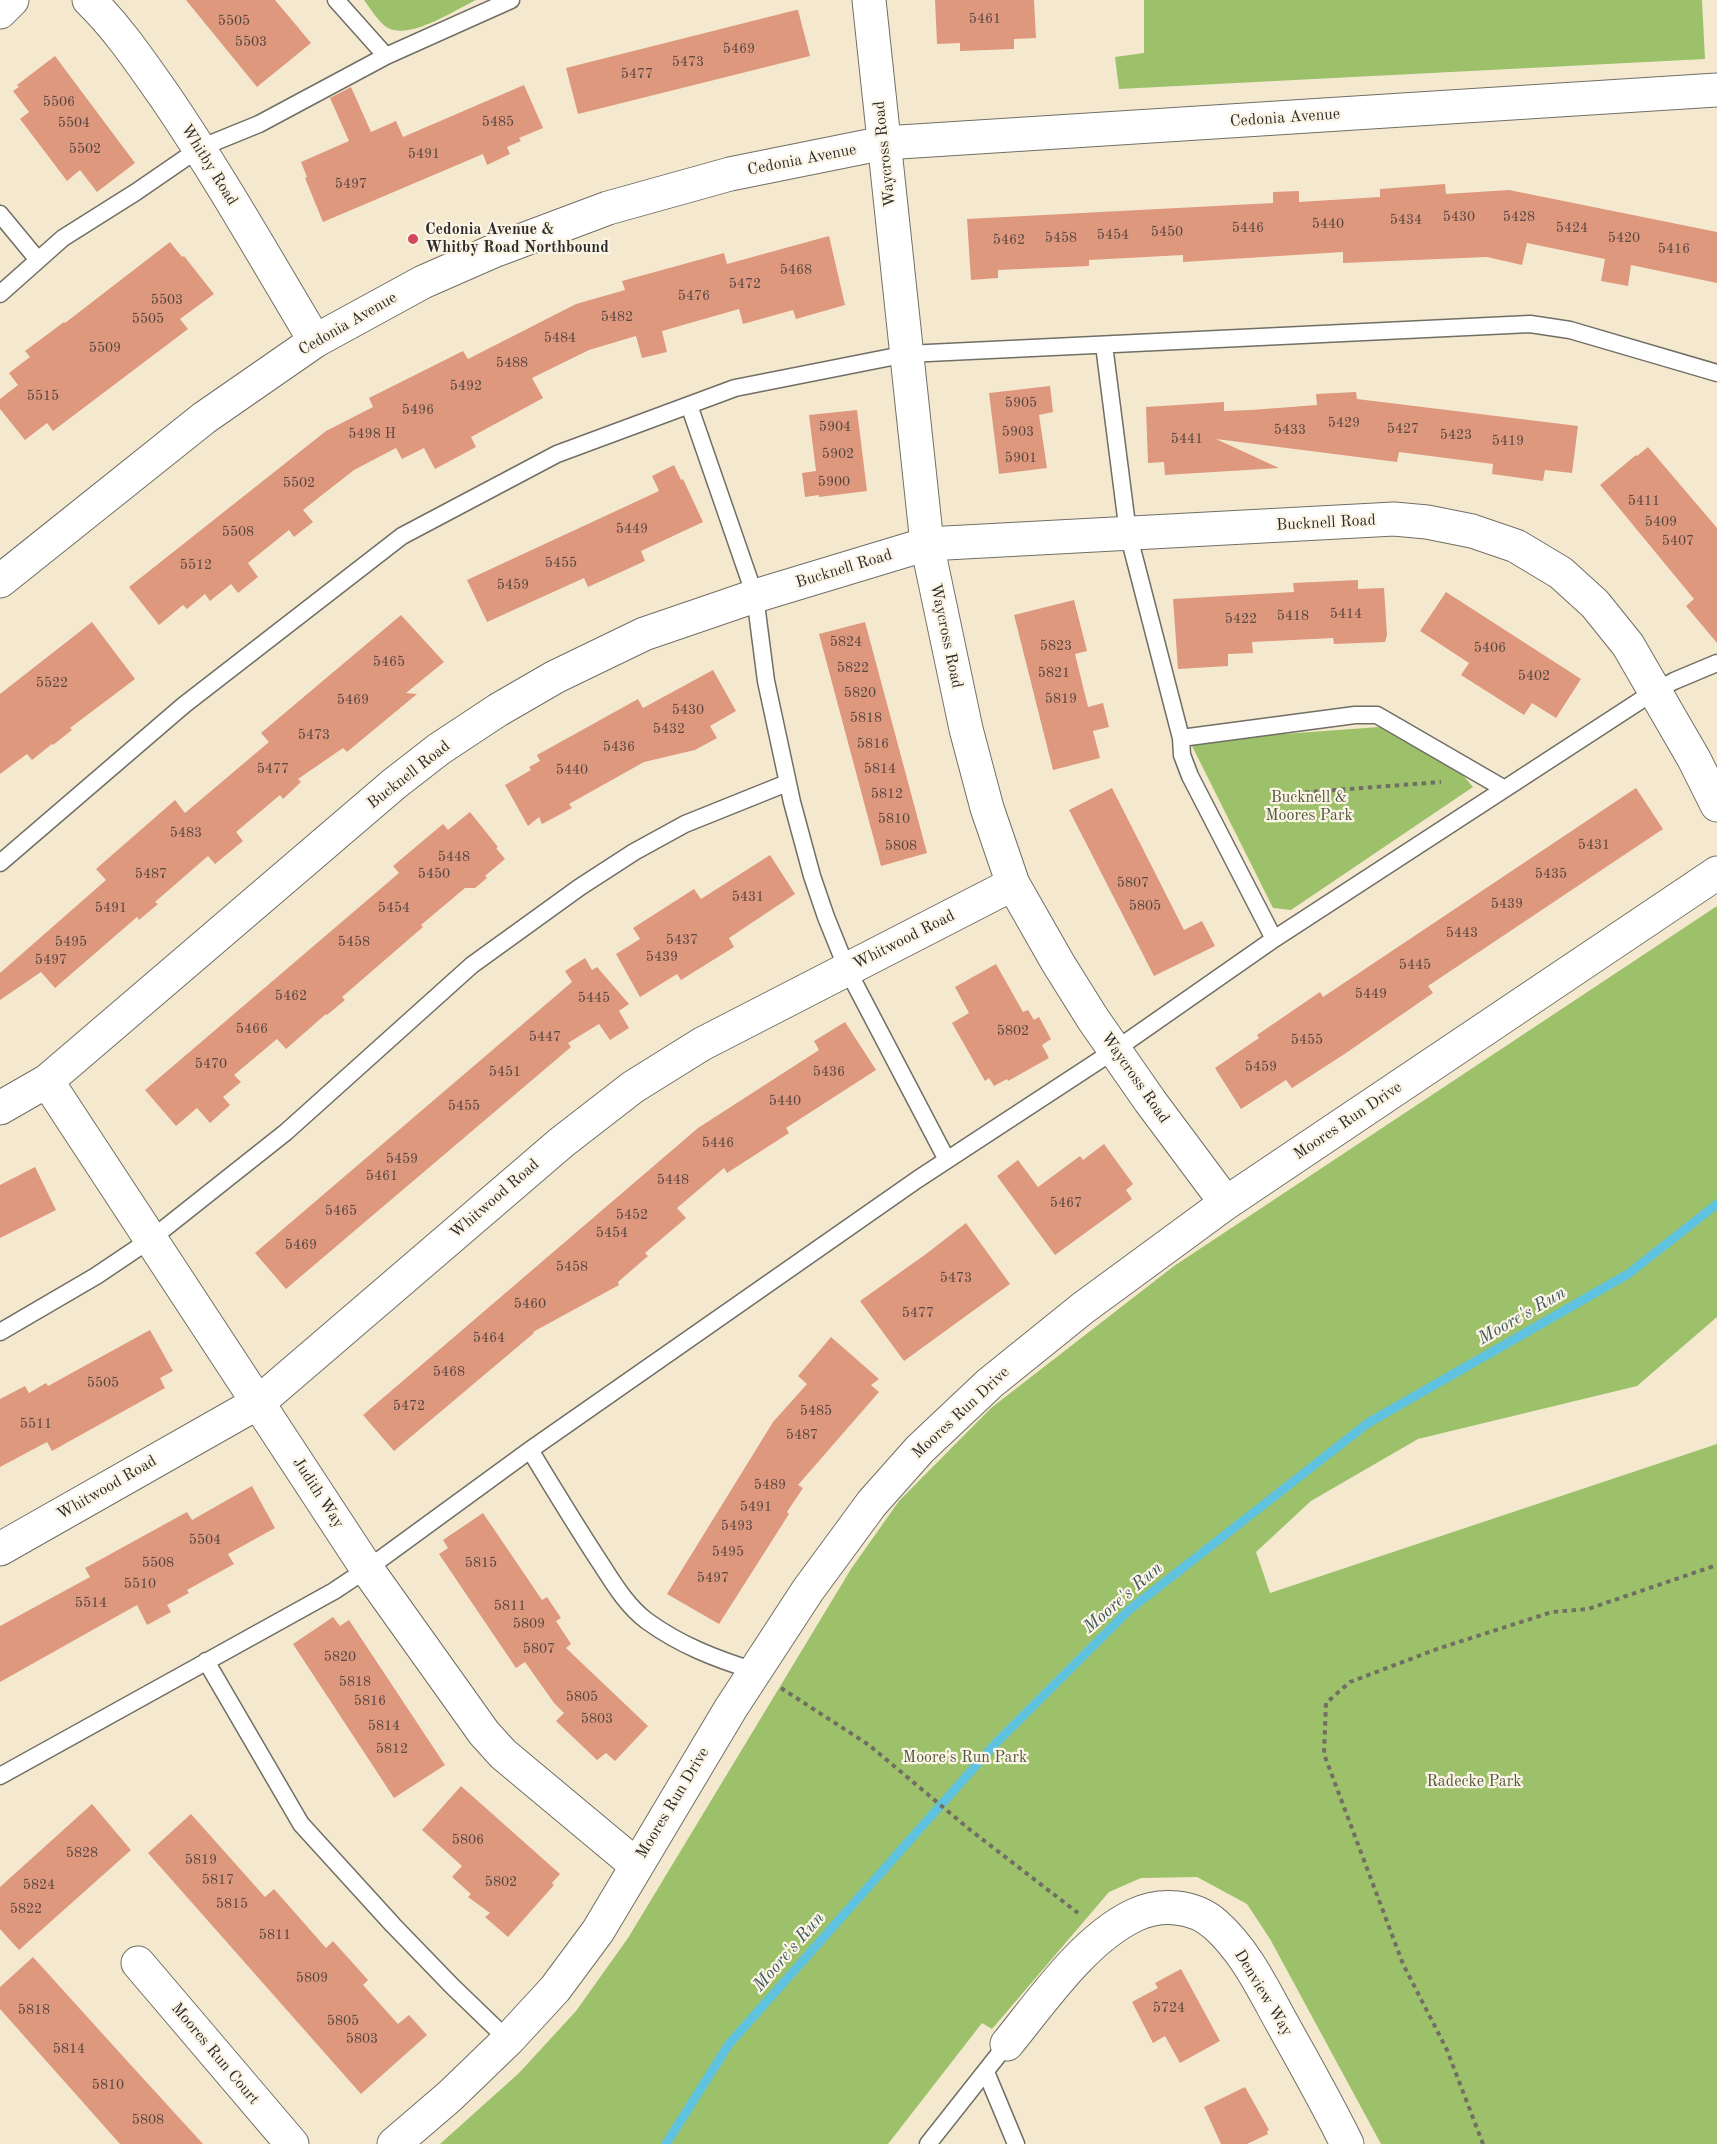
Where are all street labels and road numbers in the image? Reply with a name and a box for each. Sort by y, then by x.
street label: Waycross Road [870,100,900,208]
street label: Cedonia Avenue [1229,105,1341,131]
street label: Whitby Road [176,121,242,209]
street label: Cedonia Avenue [746,140,858,180]
street label: Cedonia Avenue [295,288,401,360]
street label: Bucknell Road [1276,511,1376,535]
street label: Bucknell Road [794,545,894,593]
street label: Waycross Road [926,582,966,690]
street label: Bucknell Road [364,737,454,813]
street label: Whitwood Road [850,906,958,974]
street label: Waycross Road [1097,1029,1173,1127]
street label: Moores Run Drive [1290,1078,1406,1164]
street label: Whitwood Road [447,1155,543,1243]
street label: Moores Run Drive [908,1363,1014,1463]
street label: Whitwood Road [54,1452,160,1524]
street label: Judith Way [288,1454,348,1532]
street label: Moores Run Drive [632,1744,714,1862]
street label: Denview Way [1230,1946,1296,2040]
street label: Moores Run Court [167,1999,263,2109]

